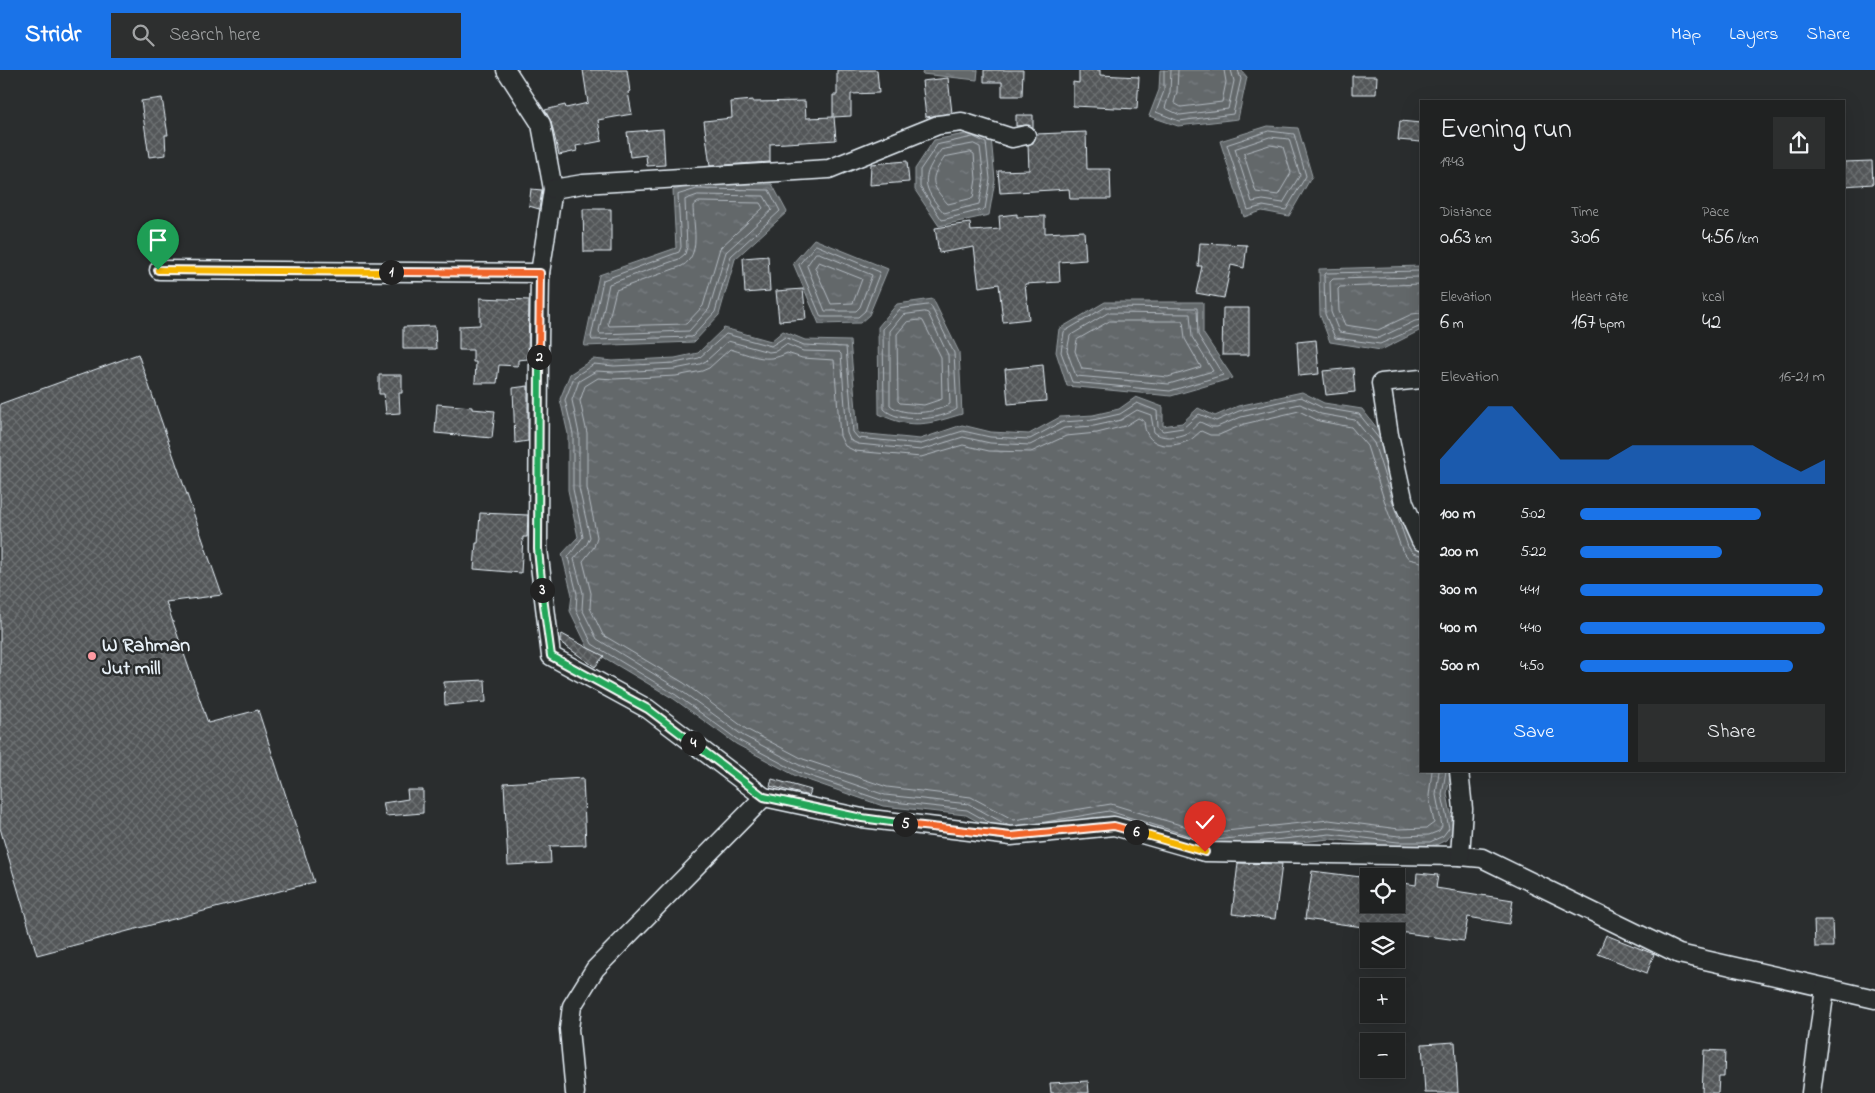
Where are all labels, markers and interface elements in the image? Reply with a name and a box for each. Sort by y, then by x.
search box [111,13,461,58]
text: Stridr [25,18,81,53]
icon: search [129,21,157,49]
text: Search here [169,22,260,49]
text: Map [1671,22,1701,48]
text: Layers [1729,22,1779,48]
text: Share [1807,22,1850,48]
text: Evening run [1440,110,1572,151]
button: share [1773,117,1825,169]
text: 19:43 [1440,150,1464,174]
text: Distance [1440,202,1492,223]
text: Time [1571,202,1599,223]
text: Pace [1702,202,1729,223]
pin [137,219,179,270]
text: 0.63 [1440,223,1471,253]
text: 3:06 [1571,223,1600,253]
text: 4:56 [1702,223,1734,253]
icon: arrive [144,226,172,254]
text: km [1471,229,1492,250]
text: /km [1734,229,1759,250]
pin: 1 [378,260,404,284]
text: 1 [389,262,394,283]
text: Elevation [1440,287,1491,308]
text: Heart rate [1571,287,1628,308]
text: kcal [1702,287,1724,308]
text: 6 [1440,308,1449,338]
text: 167 [1571,308,1596,338]
text: 42 [1702,308,1721,338]
text: m [1449,314,1464,335]
text: bpm [1596,314,1625,335]
pin: 2 [526,344,552,370]
text: 2 [536,347,543,368]
text: Elevation [1440,365,1499,389]
text: 16–21 m [1779,365,1825,389]
text: 100 m [1440,502,1475,526]
text: 5:02 [1520,502,1545,526]
text: 200 m [1440,540,1478,564]
text: 5:22 [1520,540,1546,564]
pin: 3 [530,578,554,602]
text: 300 m [1440,578,1477,602]
text: 4:41 [1520,578,1540,602]
text: 3 [540,580,545,601]
text: 400 m [1440,616,1477,640]
text: 4:40 [1520,616,1541,640]
place label: W Rahman Jut mill [102,632,190,684]
marker: W Rahman Jut mill [86,650,98,662]
text: 500 m [1440,654,1479,678]
text: 4:50 [1520,654,1544,678]
button: Save [1440,704,1628,762]
button: Share [1638,704,1825,762]
pin: 4 [680,730,706,756]
text: 4 [691,733,696,754]
pin [1184,801,1226,852]
icon: check [1191,808,1219,836]
pin: 5 [892,812,918,836]
text: 5 [901,814,910,835]
pin: 6 [1124,820,1148,844]
text: 6 [1133,822,1140,843]
map controls [1360,868,1405,1078]
button: locate [1360,868,1405,913]
button: layers [1360,923,1405,968]
button: + [1360,978,1405,1023]
button: − [1360,1033,1405,1078]

